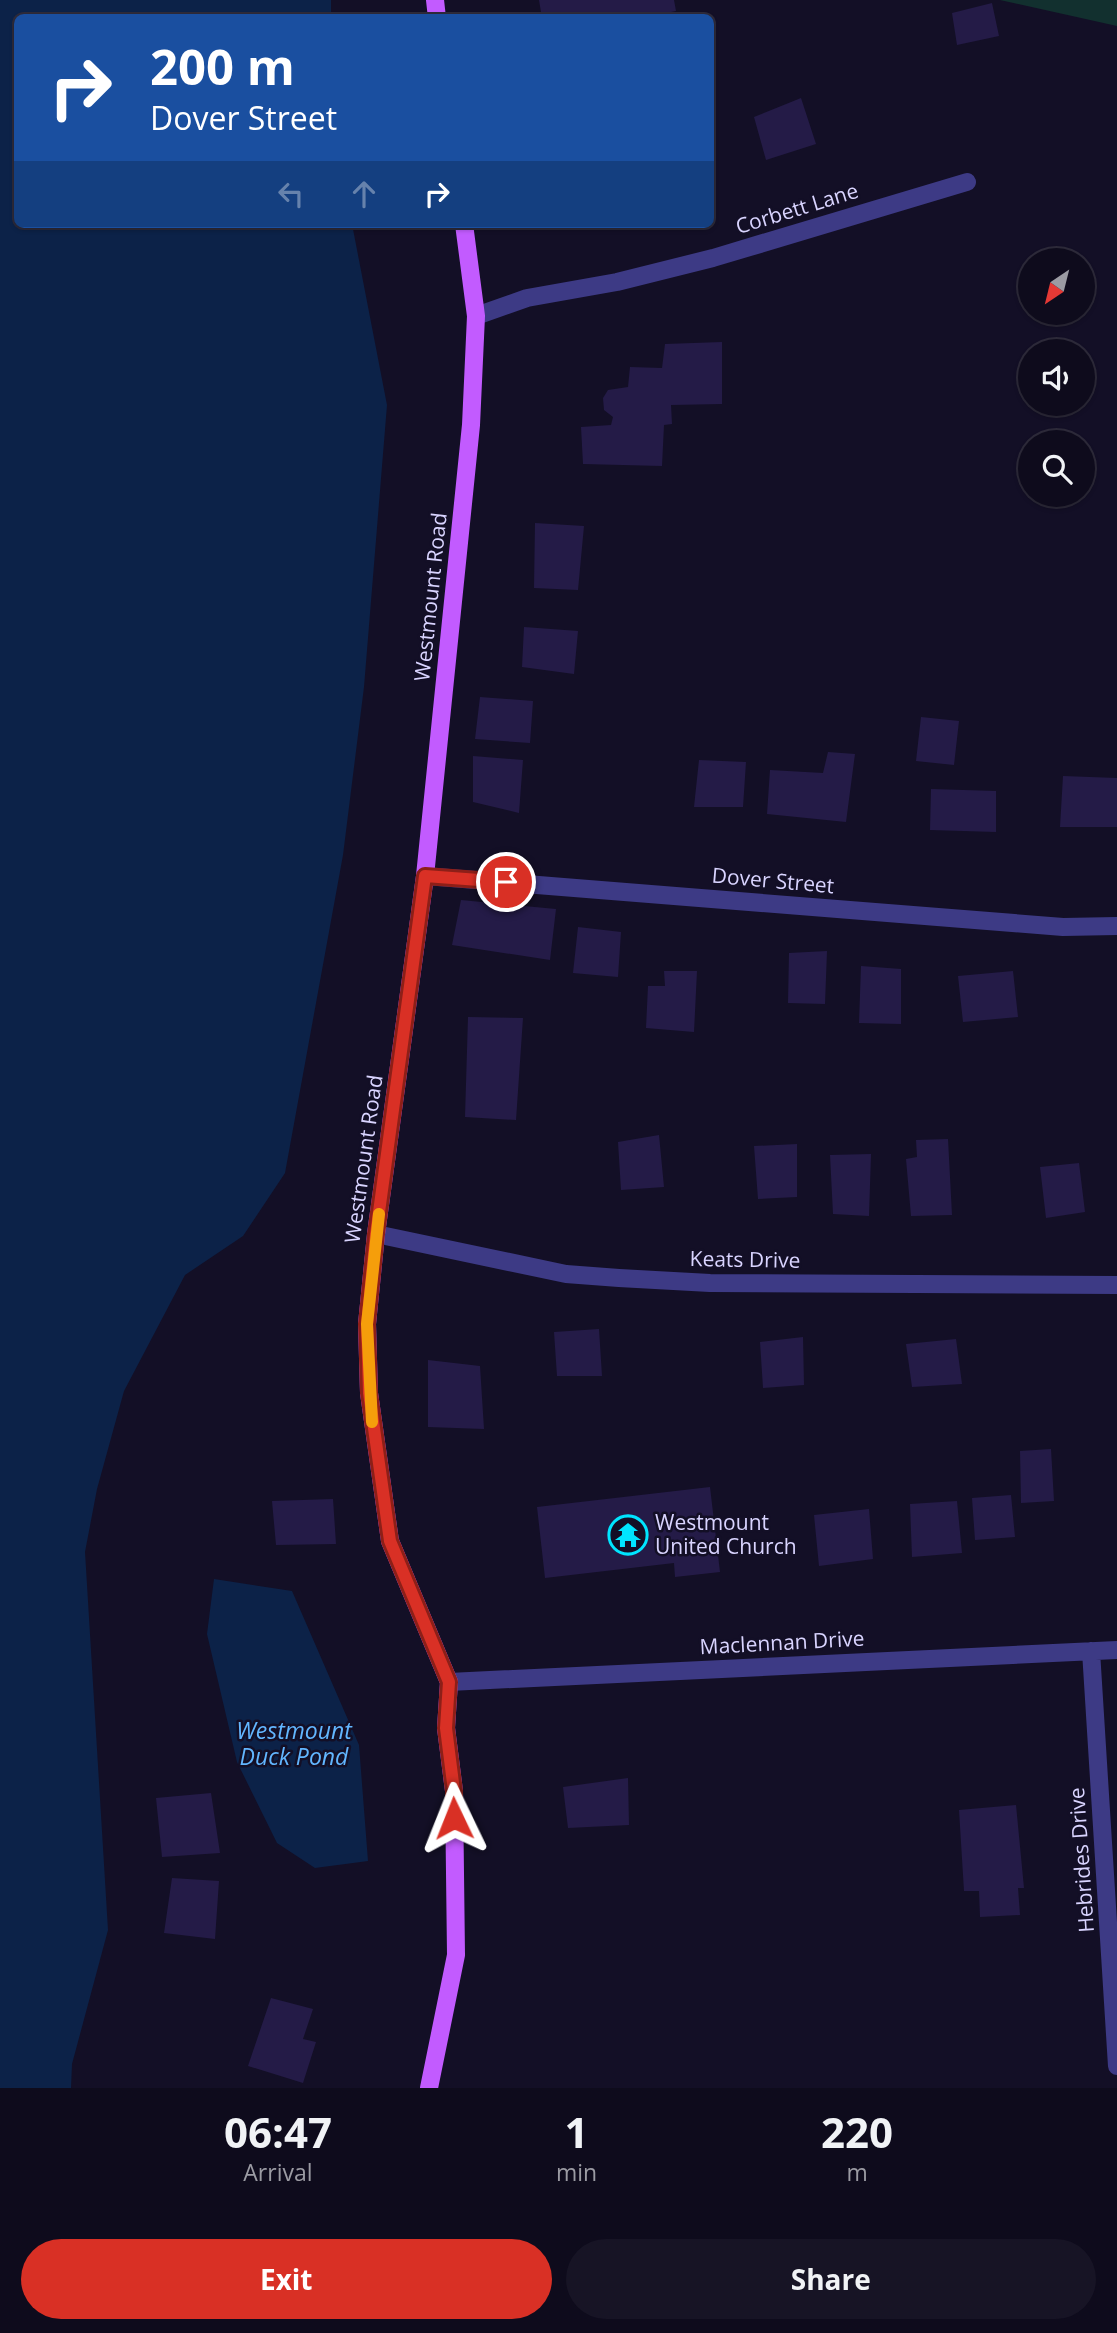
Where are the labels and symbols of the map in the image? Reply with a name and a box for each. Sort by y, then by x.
street label: Corbett Lane [732,176,861,240]
north arrow [1018,248,1096,326]
street label: Westmount Road [407,511,453,683]
pin [476,852,536,912]
street label: Dover Street [711,861,835,899]
street label: Westmount Road [337,1073,389,1245]
street label: Keats Drive [689,1244,801,1274]
place label: Westmount United Church [655,1508,797,1560]
temple icon: Westmount United Church [607,1514,649,1556]
street label: Maclennan Drive [699,1624,865,1660]
water label: Westmount Duck Pond [236,1714,353,1772]
position arrow [417,1781,491,1855]
street label: Hebrides Drive [1062,1787,1100,1934]

